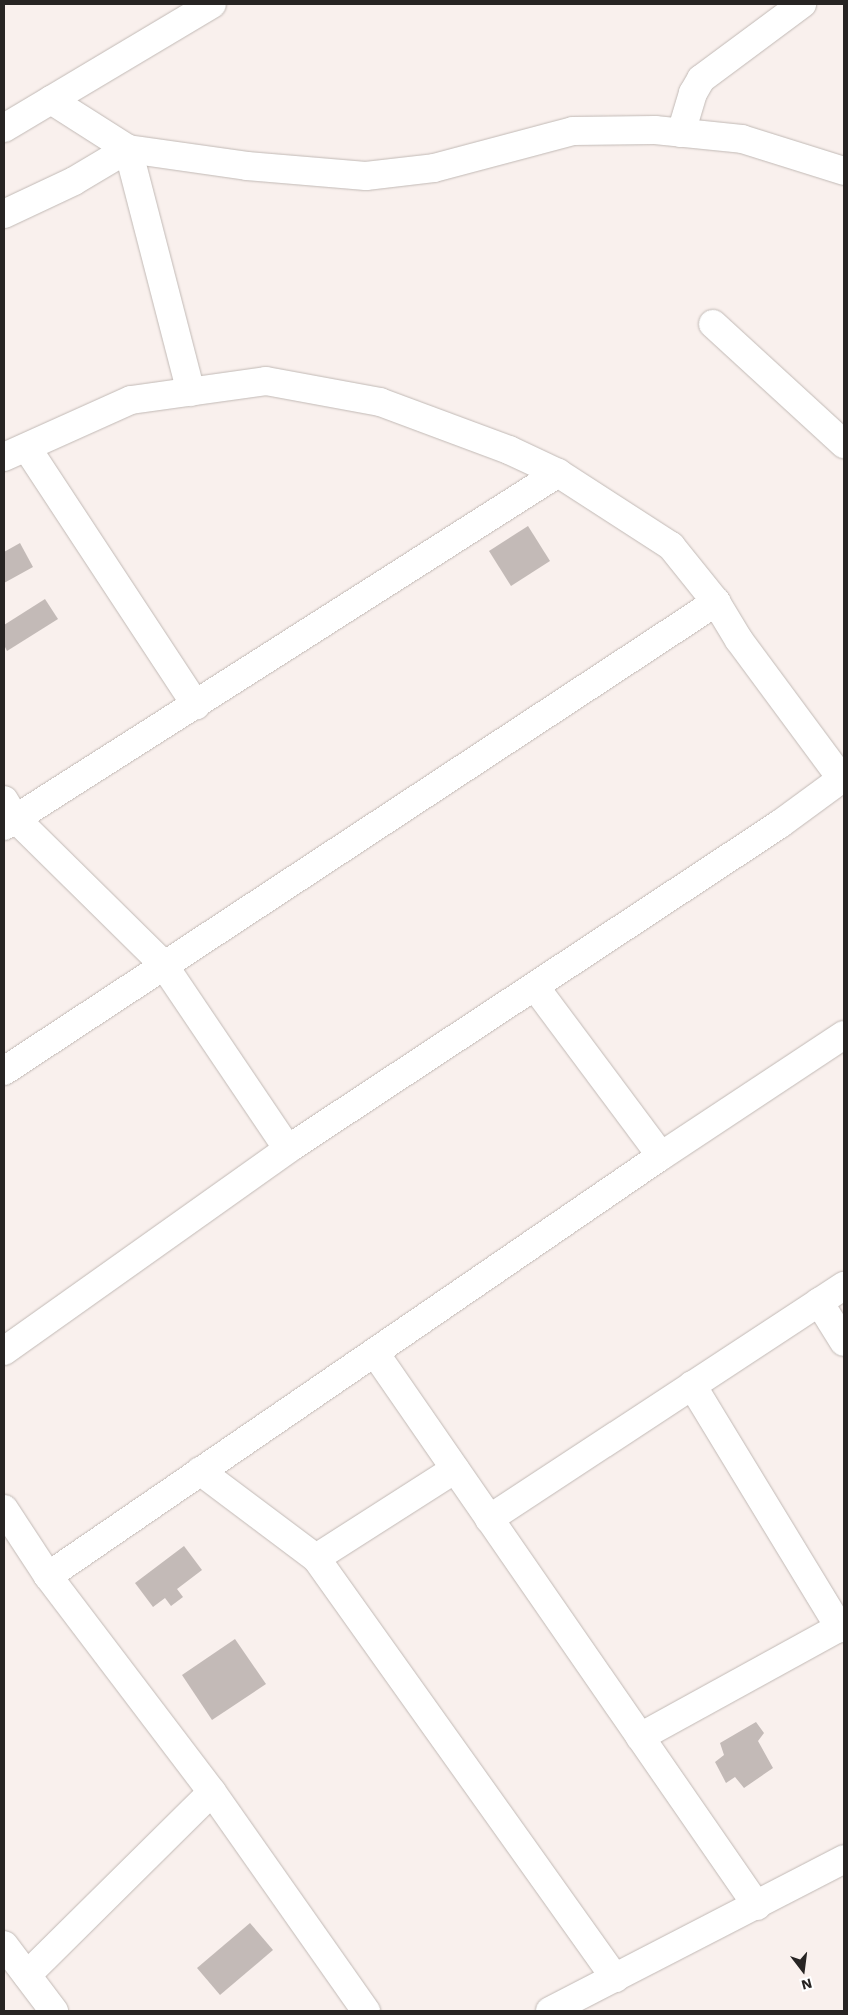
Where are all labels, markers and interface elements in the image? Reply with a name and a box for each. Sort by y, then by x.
north arrow [778,1945,828,1995]
text: N [800,1975,814,1994]

